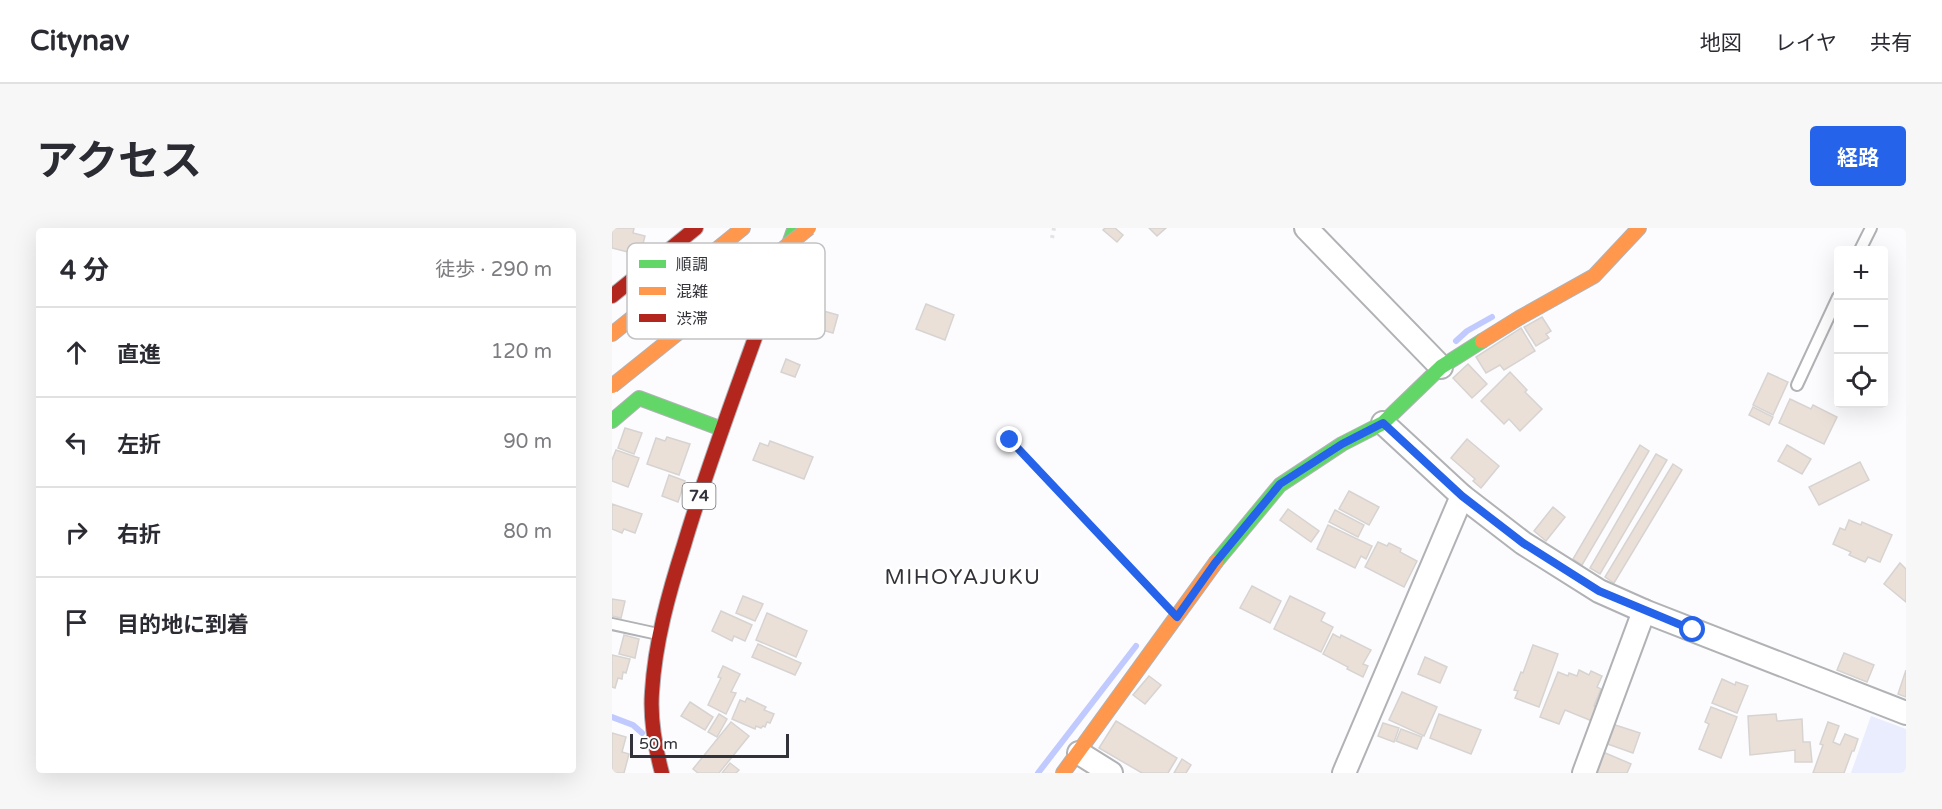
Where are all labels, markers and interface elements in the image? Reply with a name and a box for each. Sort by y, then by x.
text: Citynav [30,24,129,58]
text: 地図 [1700,31,1742,56]
text: レイヤ [1775,31,1837,56]
text: 共有 [1870,31,1912,56]
button: 経路 [1810,126,1906,186]
text: アクセス [36,136,202,187]
legend [627,243,825,339]
map controls [1834,246,1888,408]
button: + [1834,246,1888,300]
text: 4 分 [60,255,109,286]
text: 順調 [676,255,708,275]
text: 徒歩 · 290 m [435,258,552,282]
text: 混雑 [676,282,708,302]
button: − [1834,300,1888,354]
text: 渋滞 [676,309,708,329]
icon: ahead [60,336,93,369]
text: 120 m [491,340,552,364]
text: 直進 [117,342,161,368]
button: locate [1834,354,1888,408]
icon: left [60,426,93,459]
route end [996,426,1022,452]
text: 90 m [503,430,552,454]
text: 左折 [117,432,161,458]
road number: 74 [682,483,716,509]
icon: right [60,516,93,549]
text: 80 m [503,520,552,544]
text: 右折 [117,522,161,548]
district label: MIHOYAJUKU [884,565,1042,590]
icon: arrive [60,606,93,639]
text: 目的地に到着 [117,612,249,638]
route start [1679,616,1705,642]
scale bar [630,731,789,758]
text: 50 m [639,734,678,754]

